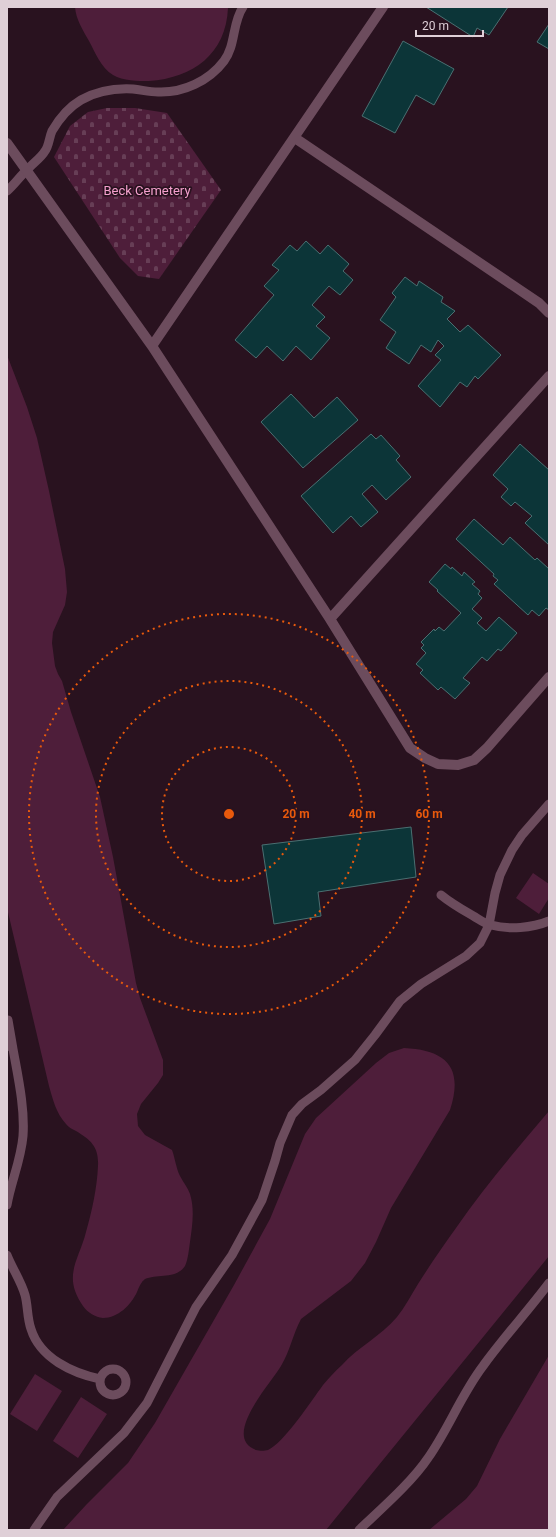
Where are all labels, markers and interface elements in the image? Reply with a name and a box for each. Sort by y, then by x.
scale bar [416,12,483,38]
text: 20 m [422,19,449,33]
park label: Beck Cemetery [103,183,191,198]
centre of rings [222,807,236,821]
text: 20 m [282,807,310,821]
text: 40 m [348,807,376,821]
text: 60 m [415,807,443,821]

